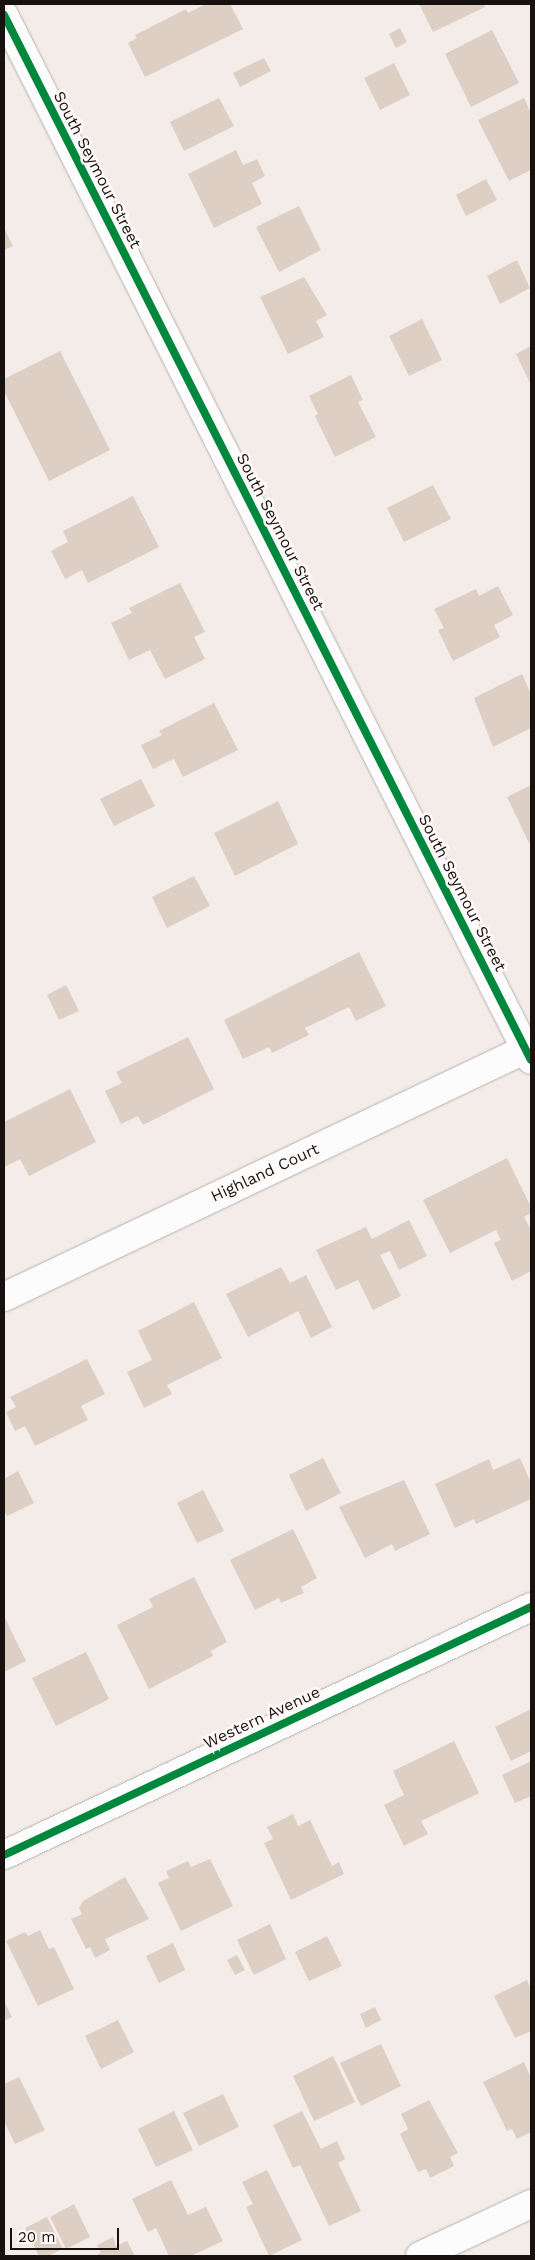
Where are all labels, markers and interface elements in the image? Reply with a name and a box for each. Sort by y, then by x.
street label: South Seymour Street [49,88,145,252]
street label: South Seymour Street [232,450,328,614]
street label: South Seymour Street [414,811,510,975]
street label: Highland Court [208,1140,322,1206]
street label: Western Avenue [200,1682,324,1754]
scale bar [12,2218,121,2250]
text: 20 m [18,2228,56,2246]

